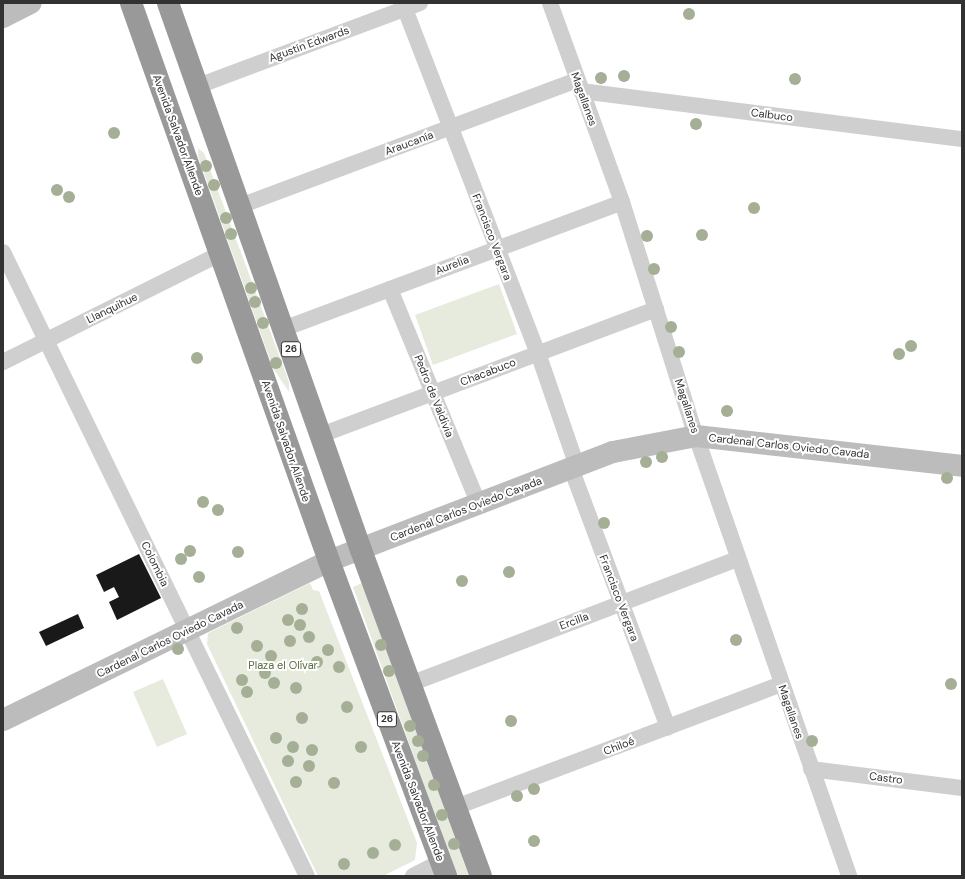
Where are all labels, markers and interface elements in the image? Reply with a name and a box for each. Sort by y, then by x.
street label: Agustín Edwards [267,23,351,65]
street label: Magallanes [568,70,600,128]
street label: Avenida Salvador Allende [150,73,206,197]
street label: Calbuco [750,106,794,124]
street label: Araucanía [383,128,435,158]
street label: Francisco Vergara [469,192,515,282]
street label: Aurelia [433,253,471,277]
street label: Llanquihue [84,290,140,326]
road number: 26 [280,341,302,357]
street label: Pedro de Valdivia [411,353,457,439]
street label: Chacabuco [458,355,518,389]
street label: Magallanes [672,377,702,435]
street label: Avenida Salvador Allende [259,378,313,504]
street label: Cardenal Carlos Oviedo Cavada [708,431,870,461]
street label: Cardenal Carlos Oviedo Cavada [388,474,544,544]
street label: Colombia [138,539,172,589]
street label: Francisco Vergara [596,553,642,643]
street label: Cardenal Carlos Oviedo Cavada [95,598,245,680]
street label: Ercilla [558,609,590,633]
park label: Plaza el Olívar [248,658,318,672]
street label: Magallanes [776,683,806,741]
road number: 26 [376,711,398,727]
street label: Chiloé [602,734,636,758]
street label: Avenida Salvador Allende [389,739,447,863]
street label: Castro [868,769,904,787]

